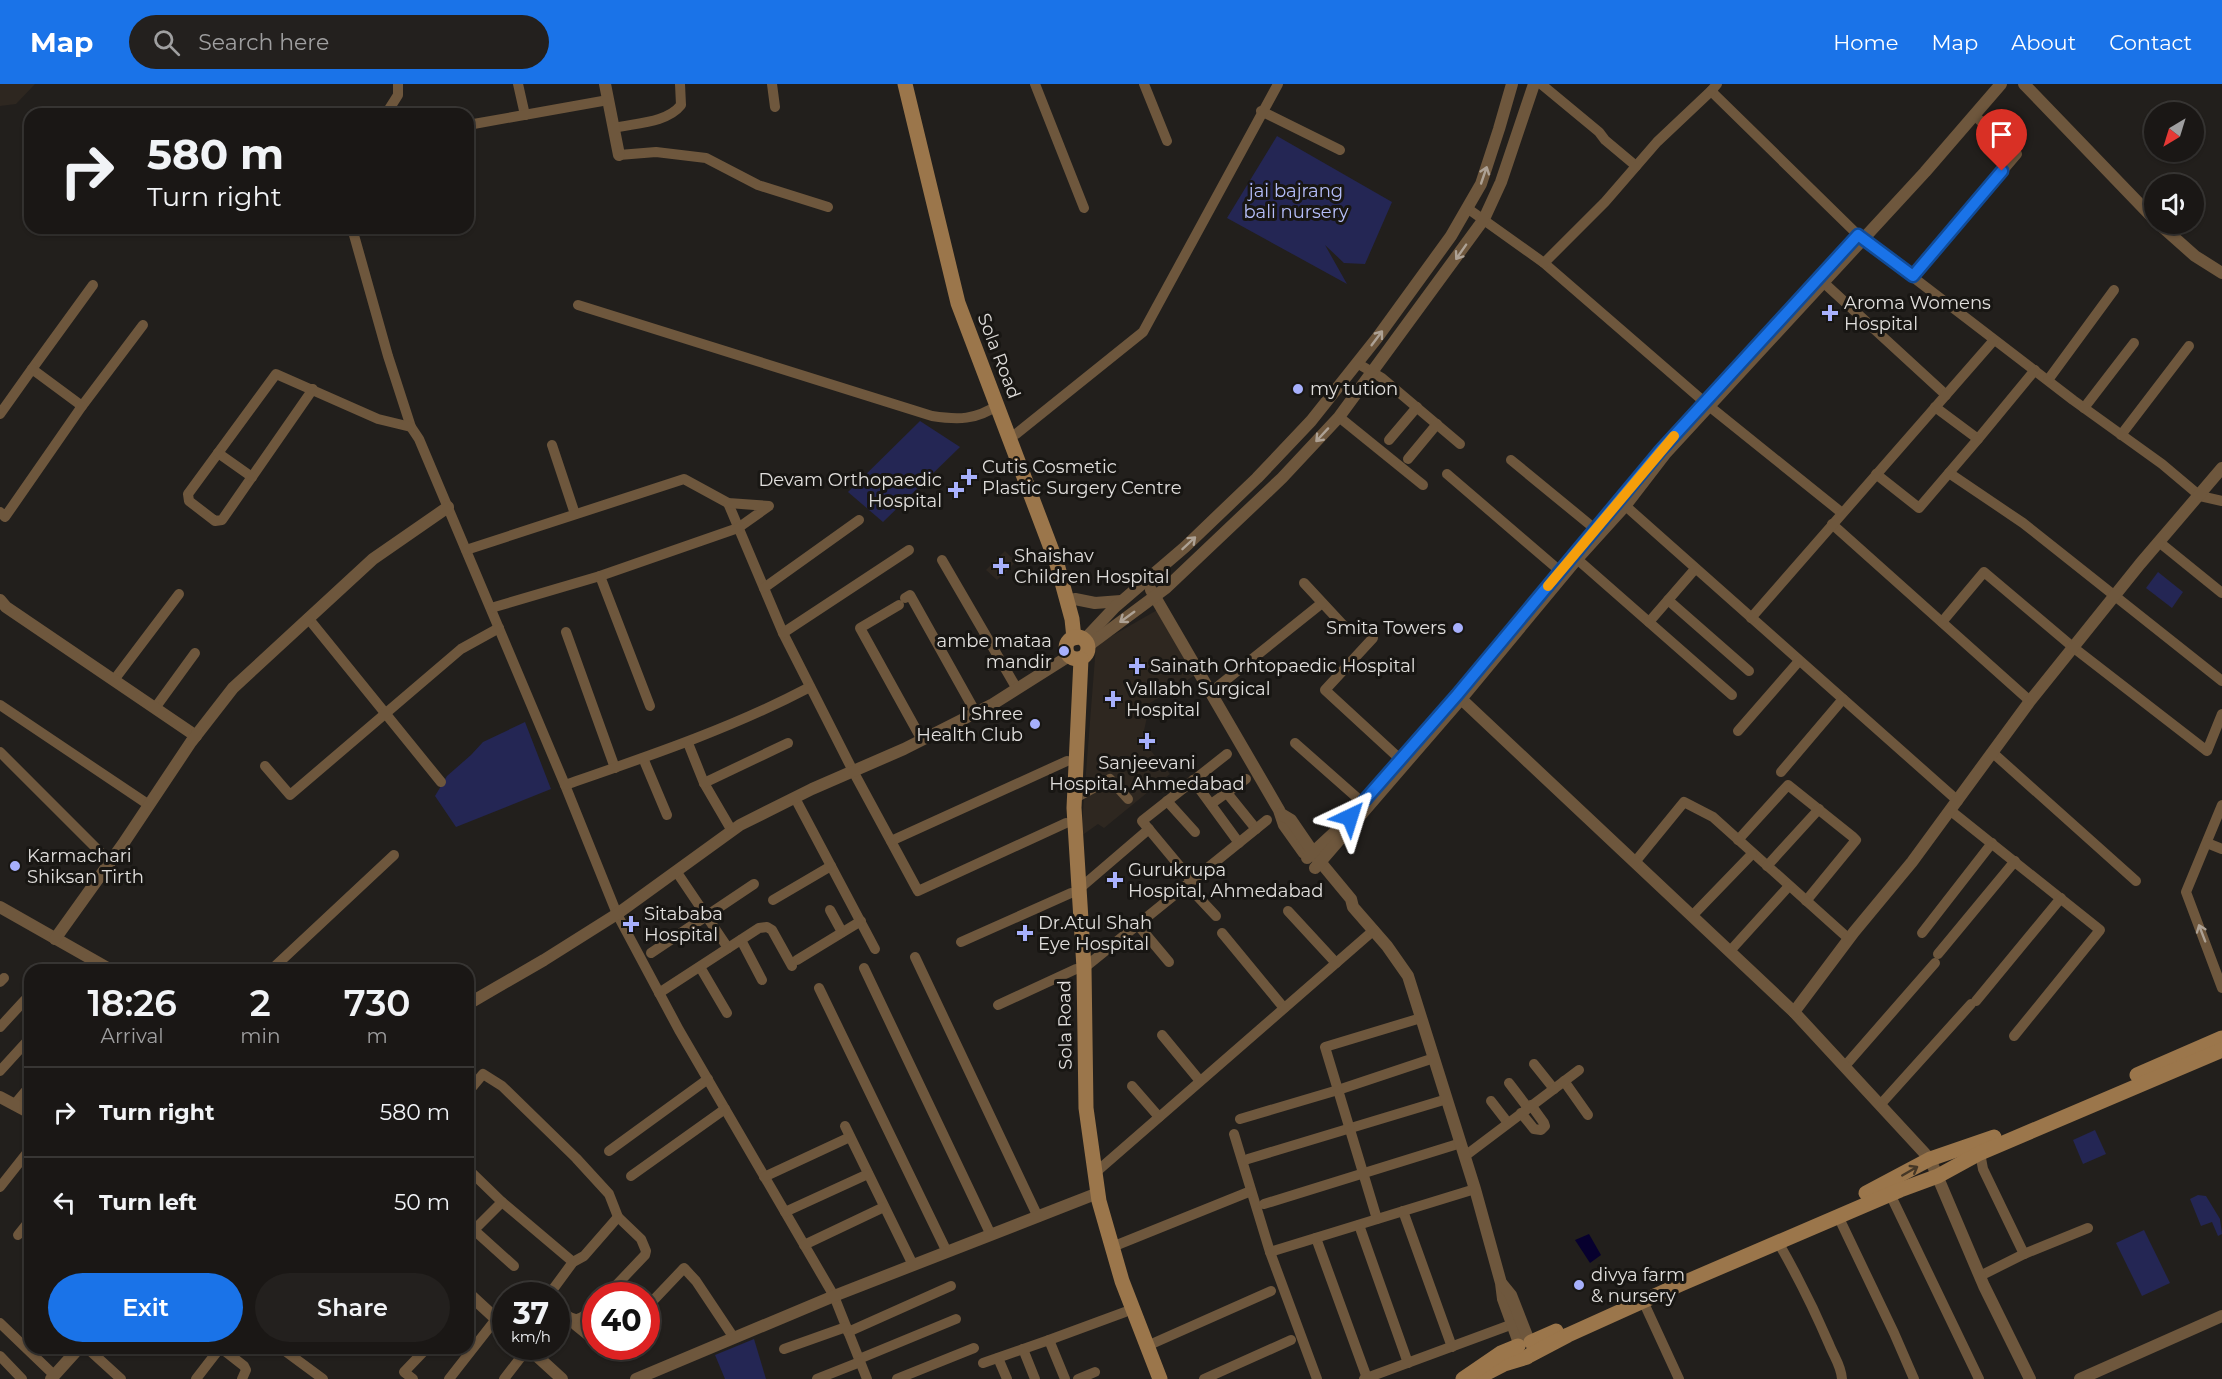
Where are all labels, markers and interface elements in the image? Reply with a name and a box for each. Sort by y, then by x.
search box [129,15,549,69]
text: Map [30,25,93,59]
icon: search [150,26,183,59]
text: Search here [198,29,329,56]
text: Home [1833,30,1898,55]
text: Map [1931,30,1978,55]
text: About [2011,30,2076,55]
text: Contact [2109,30,2192,55]
north arrow [2144,102,2204,162]
map controls [2144,102,2204,234]
pin [1976,109,2027,171]
icon: arrive [1985,118,2018,151]
text: 580 m [147,128,284,180]
icon: right [48,132,126,210]
one-way arrow [1479,167,1490,185]
button: sound [2144,174,2204,234]
text: Turn right [147,180,282,213]
park label: jai bajrang bali nursery [1243,180,1349,223]
one-way arrow [1455,243,1467,260]
place label: Aroma Womens Hospital [1844,292,1991,335]
marker: Aroma Womens Hospital [1821,304,1839,322]
street label: Sola Road [973,310,1025,402]
one-way arrow [1370,330,1383,346]
place label: my tution [1310,378,1398,400]
marker: my tution [1291,382,1305,396]
one-way arrow [1315,427,1329,442]
place label: Cutis Cosmetic Plastic Surgery Centre [982,456,1182,499]
marker: Cutis Cosmetic Plastic Surgery Centre [960,468,978,486]
place label: Devam Orthopaedic Hospital [758,469,942,512]
marker: Devam Orthopaedic Hospital [947,481,965,499]
one-way arrow [1181,536,1196,550]
place label: Shaishav Children Hospital [1014,545,1170,588]
marker: Shaishav Children Hospital [992,557,1010,575]
one-way arrow [1119,611,1135,623]
place label: Smita Towers [1326,617,1446,639]
marker: Smita Towers [1451,621,1465,635]
place label: ambe mataa mandir [937,630,1052,673]
marker: ambe mataa mandir [1057,644,1071,658]
place label: Sainath Orhtopaedic Hospital [1150,655,1416,677]
marker: Sainath Orhtopaedic Hospital [1128,657,1146,675]
place label: Vallabh Surgical Hospital [1126,678,1271,721]
marker: Vallabh Surgical Hospital [1104,690,1122,708]
place label: I Shree Health Club [916,703,1023,746]
marker: I Shree Health Club [1028,717,1042,731]
marker: Sanjeevani Hospital, Ahmedabad [1138,732,1156,750]
place label: Sanjeevani Hospital, Ahmedabad [1049,752,1245,795]
position arrow [1318,785,1382,849]
place label: Karmachari Shiksan Tirth [27,845,144,888]
marker: Karmachari Shiksan Tirth [8,859,22,873]
place label: Gurukrupa Hospital, Ahmedabad [1128,859,1323,902]
marker: Gurukrupa Hospital, Ahmedabad [1106,871,1124,889]
place label: Sitababa Hospital [644,903,723,946]
place label: Dr.Atul Shah Eye Hospital [1038,912,1152,955]
marker: Sitababa Hospital [622,915,640,933]
marker: Dr.Atul Shah Eye Hospital [1016,924,1034,942]
one-way arrow [2196,924,2207,943]
street label: Sola Road [1053,980,1077,1070]
text: 18:26 [87,981,177,1025]
text: 2 [250,981,271,1025]
text: 730 [344,981,411,1025]
text: Arrival [101,1024,164,1048]
text: min [240,1024,280,1048]
text: m [367,1024,388,1048]
icon: right [48,1096,81,1129]
text: Turn right [99,1099,214,1126]
text: 580 m [380,1099,450,1126]
one-way arrow [1900,1165,1918,1176]
icon: left [48,1186,81,1219]
text: Turn left [99,1189,197,1216]
text: 50 m [394,1189,450,1216]
place label: divya farm & nursery [1591,1264,1685,1307]
button: Exit [48,1273,243,1342]
button: Share [255,1273,450,1342]
marker: divya farm & nursery [1572,1278,1586,1292]
speed limit sign: 40 [582,1282,660,1360]
text: 37 [513,1295,549,1332]
text: km/h [511,1327,551,1346]

